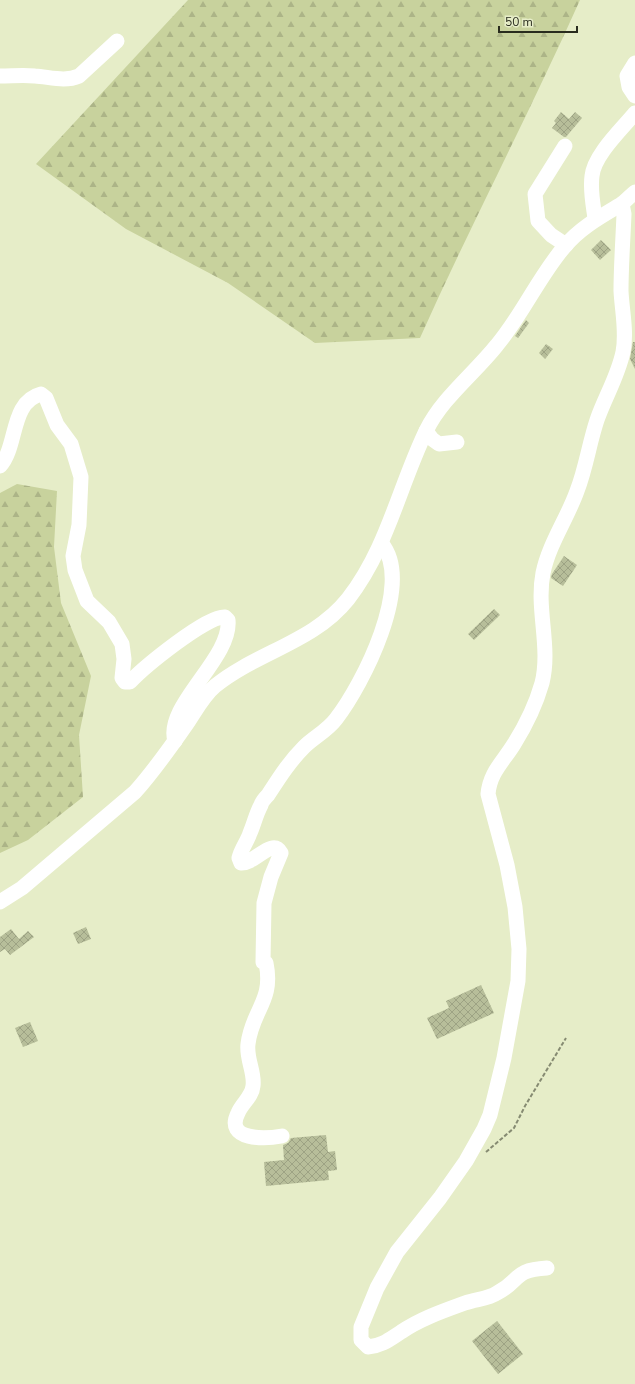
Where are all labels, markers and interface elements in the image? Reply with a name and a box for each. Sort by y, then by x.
scale bar [499,8,577,34]
text: 50 m [505,14,533,30]

